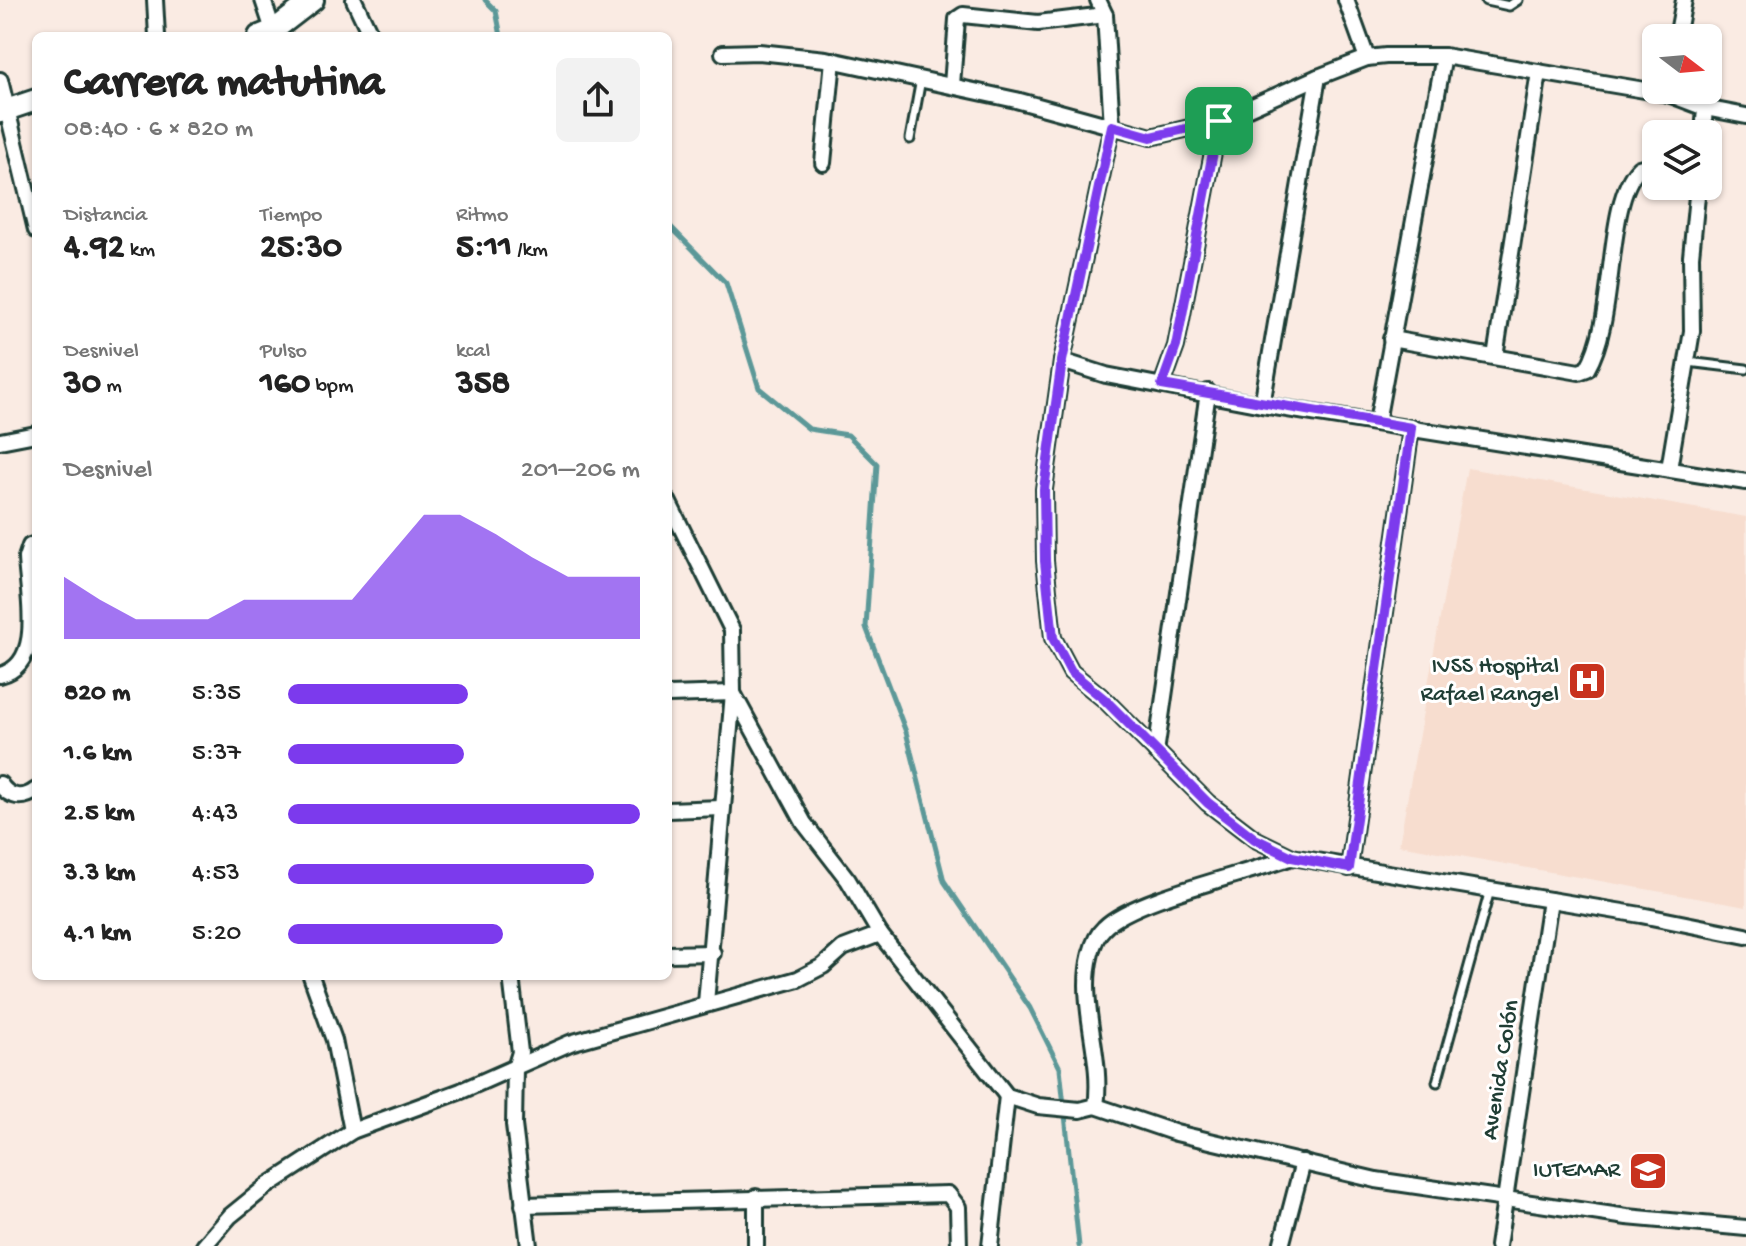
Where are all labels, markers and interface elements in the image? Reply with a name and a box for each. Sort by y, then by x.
north arrow [1642,24,1722,104]
map controls [1642,24,1722,200]
button: share [556,58,640,142]
text: Carrera matutina [64,59,384,111]
pin [1185,87,1253,155]
icon: arrive [1197,99,1241,143]
text: 08:40 · 6 × 820 m [64,115,253,146]
button: layers [1642,120,1722,200]
text: Distancia [64,203,147,229]
text: Tiempo [260,203,322,229]
text: Ritmo [456,203,508,229]
text: 4.92 [64,229,124,269]
text: 25:30 [260,229,342,269]
text: 5:11 [456,229,512,269]
text: km [124,238,155,264]
text: /km [512,238,548,264]
text: Desnivel [64,339,139,365]
text: Pulso [260,339,307,365]
text: kcal [456,339,490,365]
text: 30 [64,365,101,405]
text: 160 [260,365,310,405]
text: 358 [456,365,510,405]
text: m [101,374,122,400]
text: bpm [310,374,354,400]
text: Desnivel [64,456,153,487]
text: 201–206 m [521,456,640,487]
place label: IVSS Hospital Rafael Rangel [1420,653,1559,710]
hospital icon: IVSS Hospital Rafael Rangel [1566,660,1608,702]
text: 820 m [64,679,130,710]
text: 5:35 [192,679,241,710]
text: 1.6 km [64,739,132,770]
text: 5:37 [192,739,241,770]
text: 2.5 km [64,799,135,830]
text: 4:43 [192,799,238,830]
text: 3.3 km [64,859,135,890]
text: 4:53 [192,859,240,890]
text: 4.1 km [64,919,131,950]
text: 5:20 [192,919,241,950]
street label: Avenida Colón [1477,997,1527,1142]
school or university icon: IUTEMAR [1627,1150,1669,1192]
place label: IUTEMAR [1533,1157,1621,1186]

